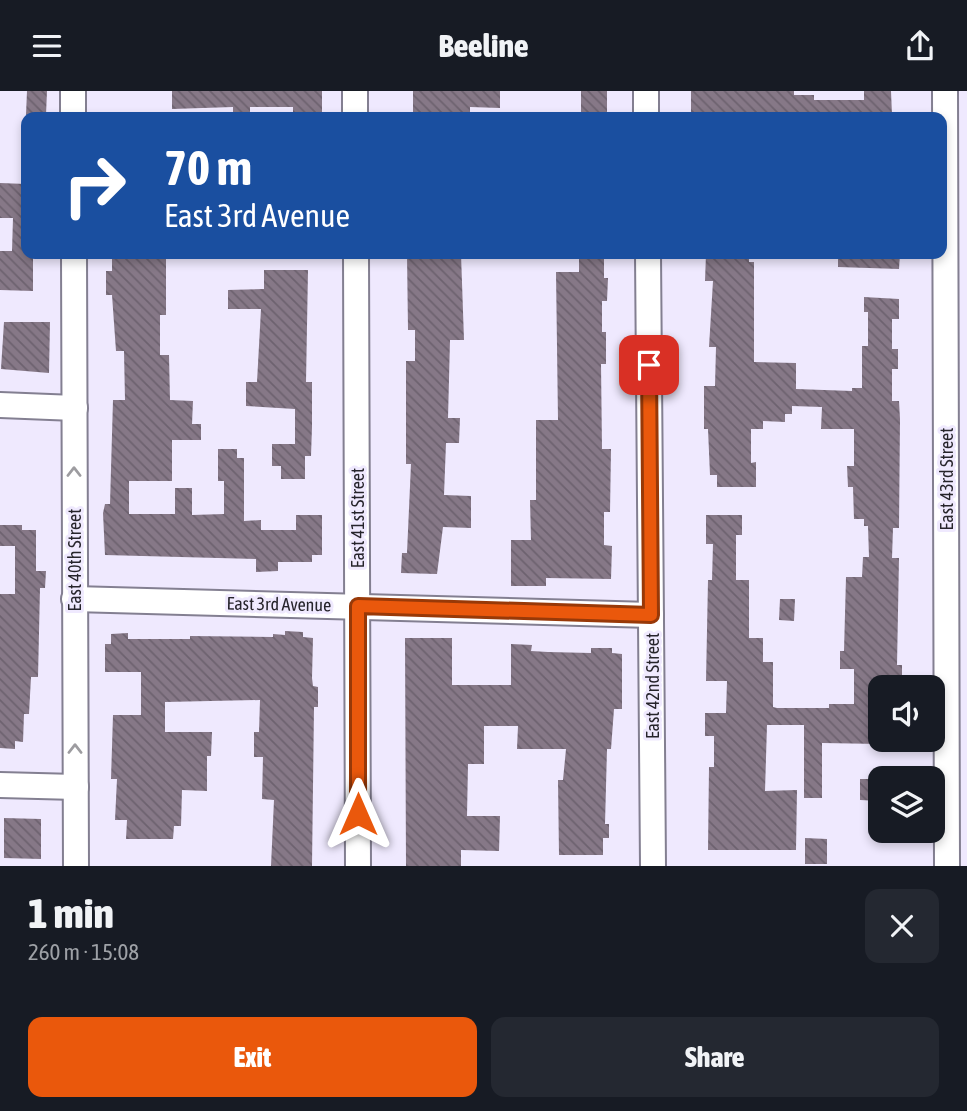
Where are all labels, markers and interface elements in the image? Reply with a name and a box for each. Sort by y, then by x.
icon: menu [28,27,66,65]
text: Beeline [439,27,528,64]
icon: share [901,27,939,65]
text: 70 m [164,139,252,195]
icon: right [49,140,140,231]
text: East 3rd Avenue [164,197,350,234]
pin [619,335,679,395]
icon: arrive [630,346,668,384]
street label: East 43rd Street [936,428,957,530]
one-way arrow [67,467,82,478]
street label: East 41st Street [347,468,368,568]
street label: East 40th Street [64,509,85,611]
street label: East 3rd Avenue [227,593,331,615]
street label: East 42nd Street [642,633,663,739]
map controls [868,675,945,843]
button: sound [868,675,945,752]
one-way arrow [67,743,83,754]
button: layers [868,766,945,843]
position arrow [321,777,395,851]
text: 1 min [28,889,114,937]
button: close [865,889,939,963]
text: 260 m · 15:08 [28,939,139,965]
button: Exit [28,1017,477,1097]
button: Share [491,1017,939,1097]

